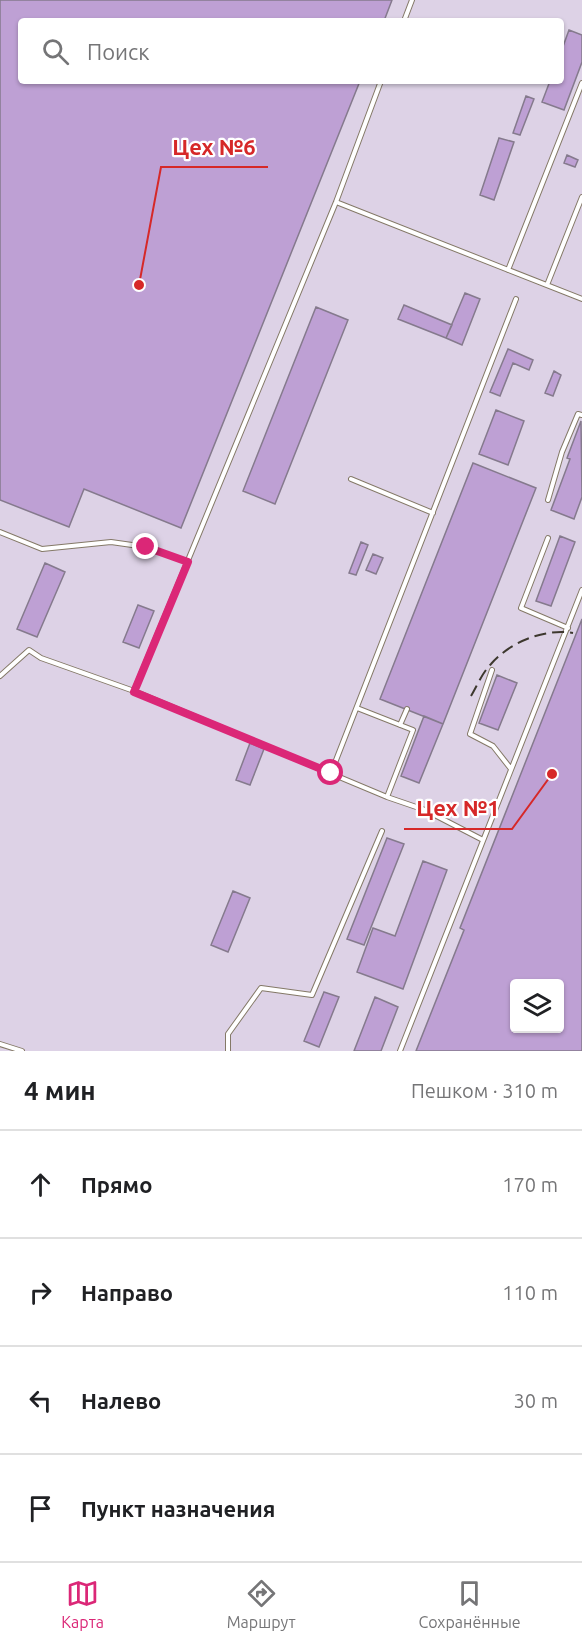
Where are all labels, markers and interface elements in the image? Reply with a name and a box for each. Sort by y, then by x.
search box [18,18,564,84]
icon: search [39,35,72,68]
text: Поиск [87,39,150,64]
callout: Цех №6 [161,127,268,167]
text: Цех №6 [172,134,256,159]
route end [132,533,158,559]
route start [317,759,343,785]
callout: Цех №1 [404,789,512,829]
text: Цех №1 [416,795,500,820]
map controls [510,979,564,1033]
button: layers [510,979,564,1033]
text: 4 мин [24,1076,96,1105]
text: Пешком · 310 m [411,1079,558,1102]
icon: ahead [24,1168,57,1201]
text: Прямо [81,1172,152,1197]
text: 170 m [502,1173,558,1196]
icon: right [24,1276,57,1309]
text: Направо [81,1280,173,1305]
text: 110 m [502,1281,558,1304]
icon: left [24,1384,57,1417]
text: Налево [81,1388,161,1413]
text: 30 m [514,1389,558,1412]
icon: arrive [24,1492,57,1525]
text: Пункт назначения [81,1496,275,1521]
tab: Карта [61,1577,104,1631]
tab: Маршрут [227,1577,296,1631]
tab: Сохранённые [418,1577,521,1631]

